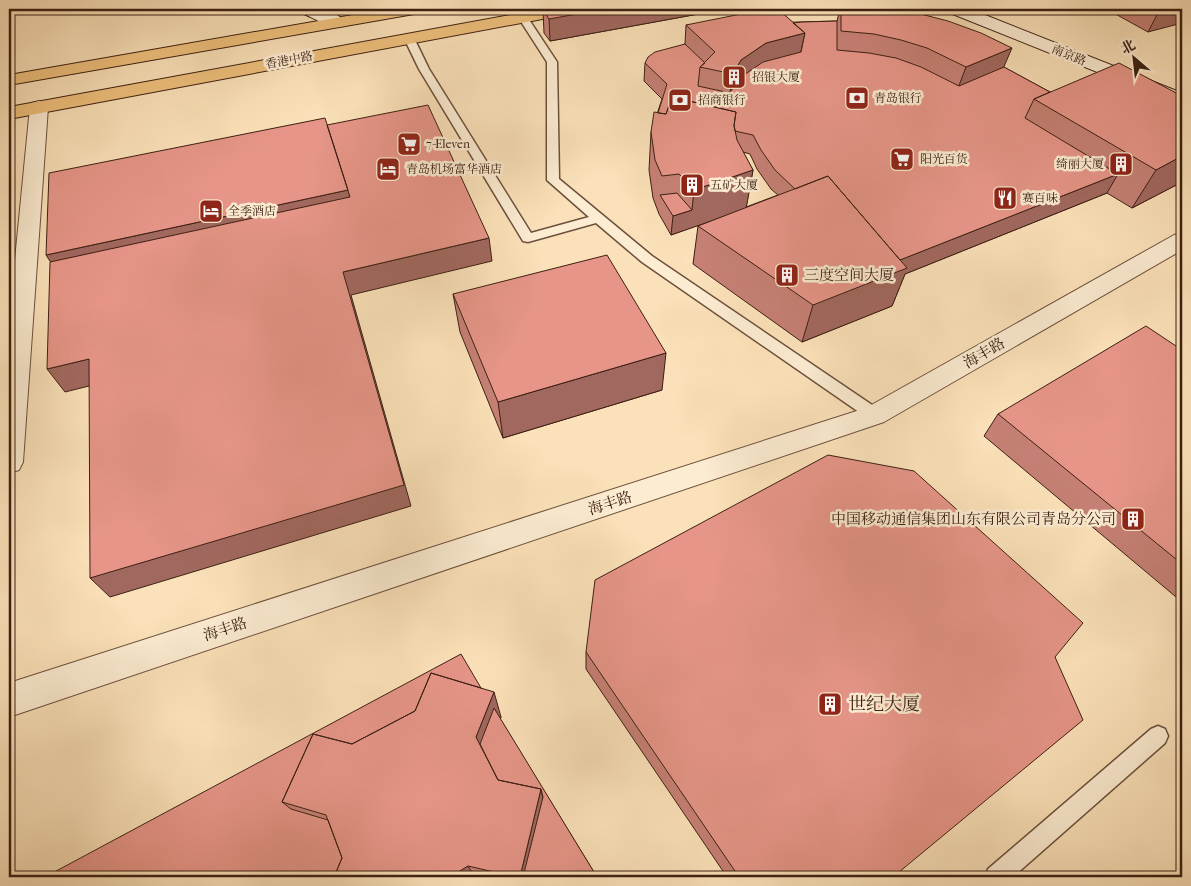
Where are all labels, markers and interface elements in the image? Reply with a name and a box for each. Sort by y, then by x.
north arrow [1108,32,1158,82]
text: 北 [1118,36,1138,58]
street label: 南京路 [1050,42,1088,68]
street label: 香港中路 [264,49,314,71]
building icon: 招银大厦 [721,64,747,90]
place label: 招银大厦 [752,70,800,84]
bank icon: 青岛银行 [844,85,870,111]
bank icon: 招商银行 [667,87,693,113]
place label: 青岛银行 [874,91,922,105]
place label: 招商银行 [698,93,746,107]
supermarket icon: 7-Eleven [396,131,422,157]
place label: 7-Eleven [426,137,470,151]
supermarket icon: 阳光百货 [889,146,915,172]
building icon: 绮丽大厦 [1108,151,1134,177]
place label: 阳光百货 [920,152,968,166]
hotel icon: 青岛机场富华酒店 [375,156,401,182]
place label: 绮丽大厦 [1056,157,1104,171]
place label: 青岛机场富华酒店 [406,162,502,176]
building icon: 五矿大厦 [679,172,705,198]
place label: 五矿大厦 [710,178,758,192]
restaurant icon: 赛百味 [992,185,1018,211]
place label: 赛百味 [1022,191,1058,205]
hotel icon: 全季酒店 [198,198,224,224]
place label: 全季酒店 [228,204,276,218]
building icon: 三度空间大厦 [774,262,800,288]
place label: 三度空间大厦 [804,266,894,284]
street label: 海丰路 [960,334,1008,372]
street label: 海丰路 [586,487,634,519]
building icon: 中国移动通信集团山东有限公司青岛分公司 [1120,506,1146,532]
place label: 中国移动通信集团山东有限公司青岛分公司 [831,510,1116,528]
street label: 海丰路 [201,613,249,645]
building icon: 世纪大厦 [817,691,843,717]
place label: 世纪大厦 [848,694,920,715]

